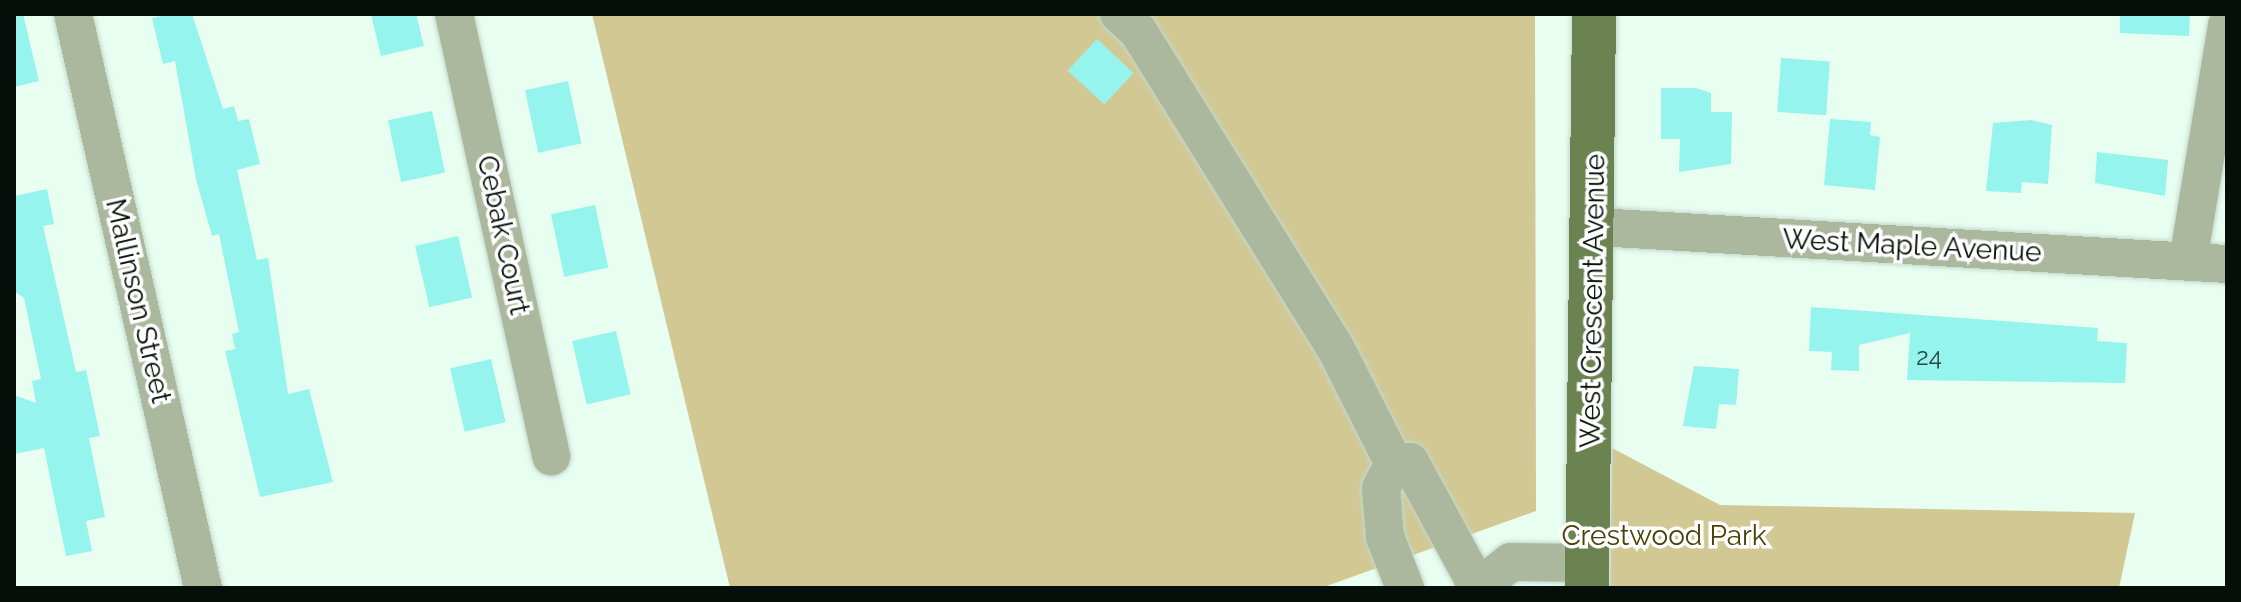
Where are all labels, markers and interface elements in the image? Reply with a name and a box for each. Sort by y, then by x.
street label: Cebak Court [470,152,536,318]
street label: West Crescent Avenue [1574,153,1612,449]
street label: Mallinson Street [98,196,178,406]
street label: West Maple Avenue [1781,222,2043,270]
house number: 24 [1916,343,1942,371]
park label: Crestwood Park [1561,519,1767,553]

